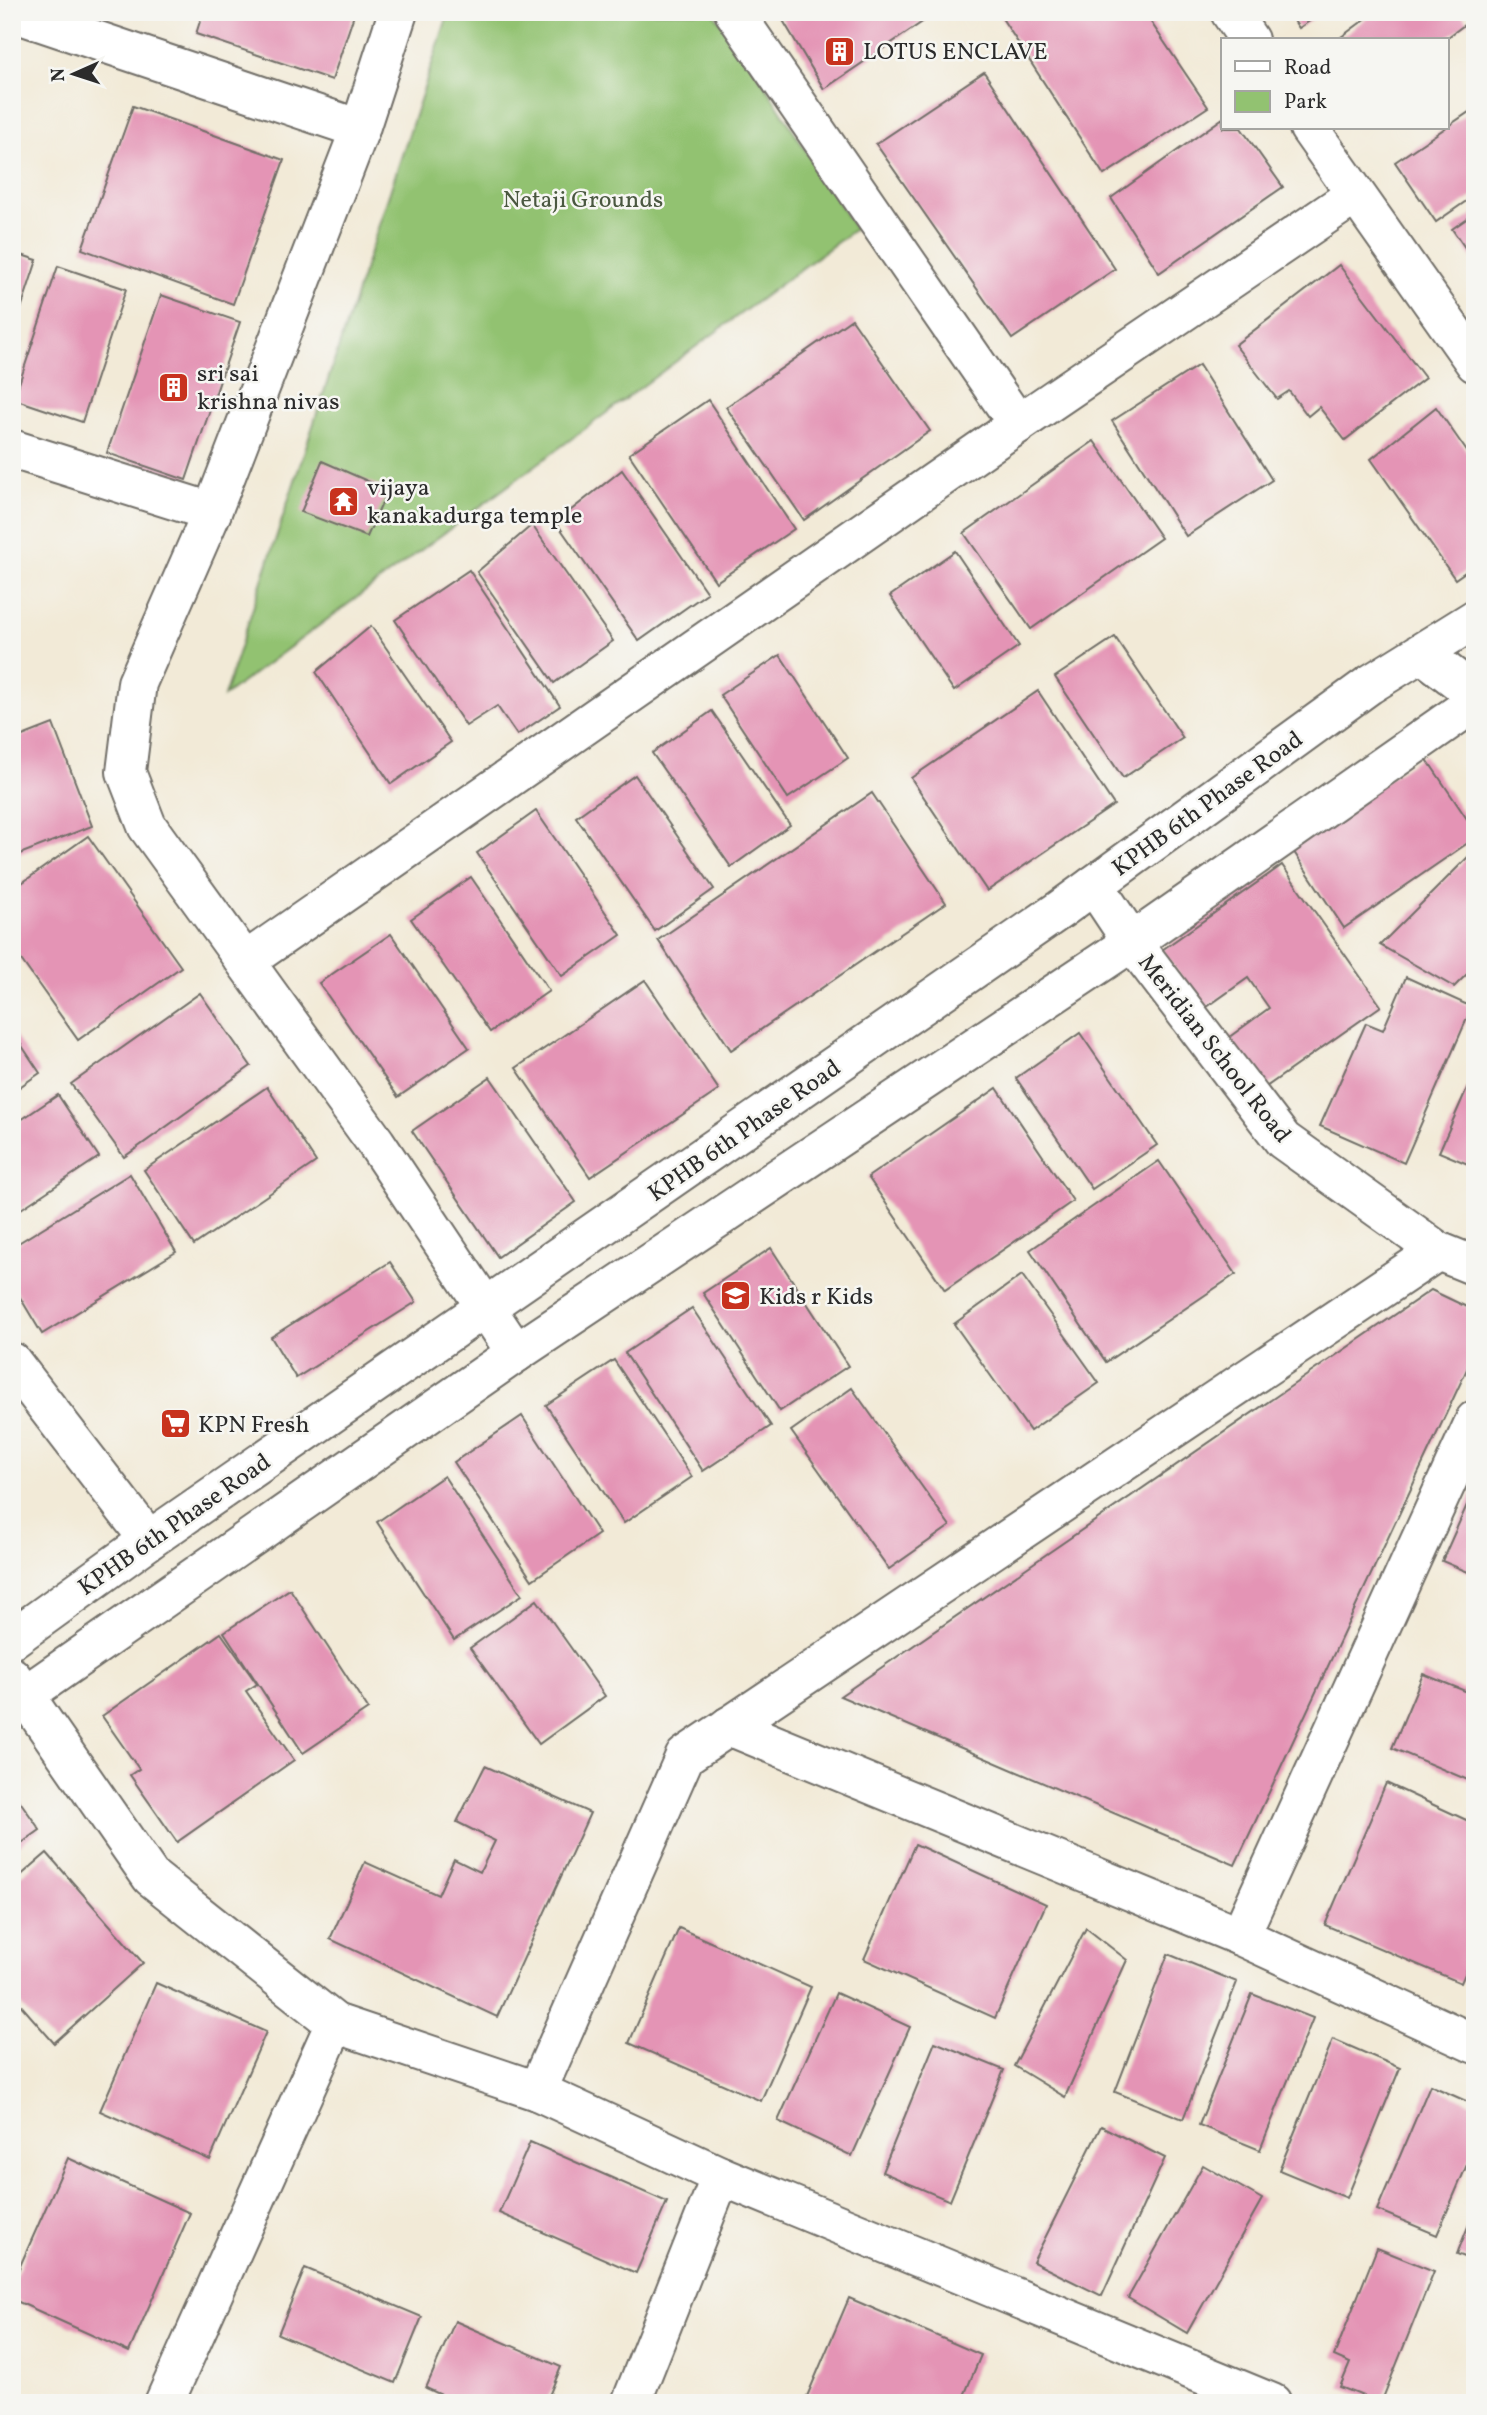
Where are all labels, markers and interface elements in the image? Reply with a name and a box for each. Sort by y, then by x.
building icon: LOTUS ENCLAVE [823,34,857,68]
place label: LOTUS ENCLAVE [863,36,1048,70]
north arrow [38,38,108,108]
legend [1221,38,1448,130]
text: Road [1284,54,1331,83]
text: N [46,67,72,82]
text: Park [1284,88,1327,117]
park label: Netaji Grounds [503,184,663,218]
place label: sri sai krishna nivas [197,358,339,420]
building icon: sri sai krishna nivas [157,370,191,404]
place label: vijaya kanakadurga temple [367,472,582,534]
temple icon: vijaya kanakadurga temple [327,484,361,518]
street label: KPHB 6th Phase Road [1106,724,1311,886]
street label: Meridian School Road [1129,948,1298,1151]
street label: KPHB 6th Phase Road [642,1052,849,1211]
school or university icon: Kids r Kids [719,1279,753,1313]
place label: Kids r Kids [759,1281,873,1315]
supermarket icon: KPN Fresh [158,1407,192,1441]
place label: KPN Fresh [198,1409,310,1443]
street label: KPHB 6th Phase Road [72,1446,279,1605]

